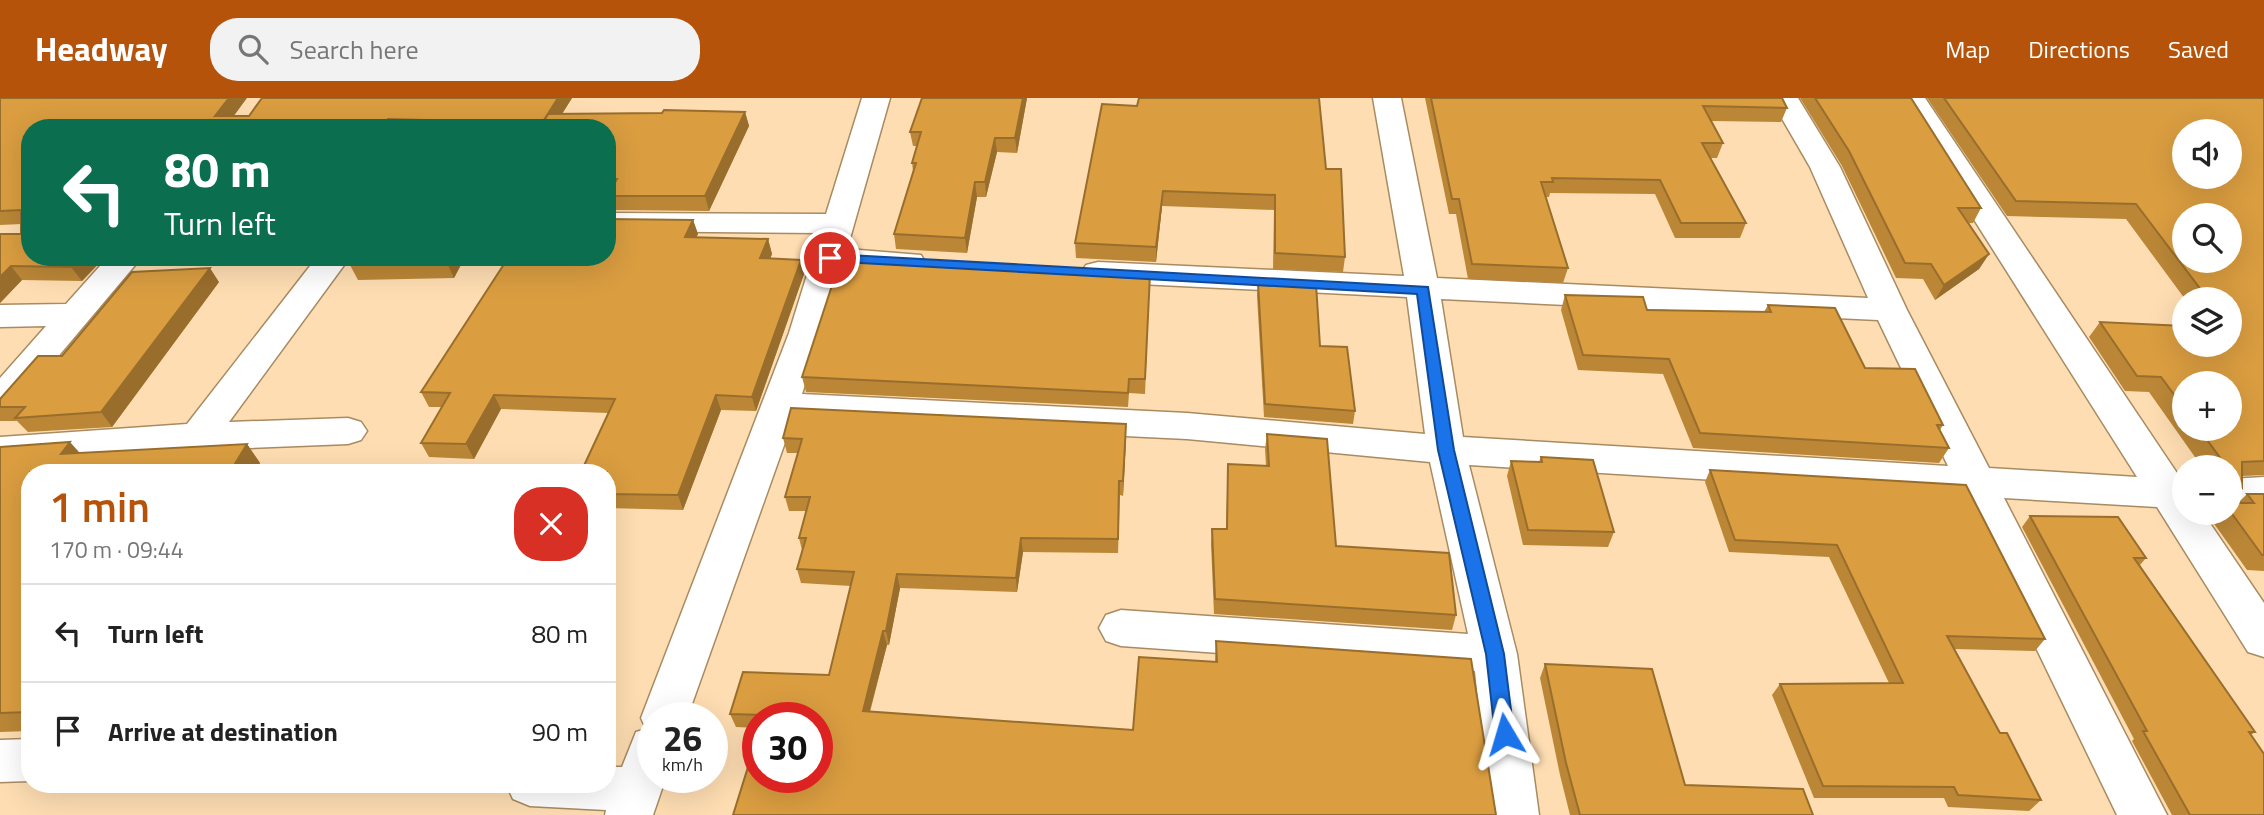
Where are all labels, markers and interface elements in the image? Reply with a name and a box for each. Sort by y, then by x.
search box [210,18,700,81]
text: Headway [35,24,168,74]
icon: search [234,30,272,68]
text: Search here [290,30,419,69]
text: Map [1945,31,1990,67]
text: Directions [2028,31,2130,67]
text: Saved [2168,31,2229,67]
map controls [2172,119,2242,525]
button: sound [2172,119,2242,189]
text: 80 m [164,131,271,206]
icon: left [49,147,140,238]
text: Turn left [164,199,276,247]
button: search [2172,203,2242,273]
pin [800,228,860,288]
icon: arrive [811,239,849,277]
button: layers [2172,287,2242,357]
button: + [2172,371,2242,441]
button: − [2172,455,2242,525]
text: 1 min [49,474,150,538]
button: close [514,487,588,561]
text: 170 m · 09:44 [49,532,184,567]
icon: left [49,614,87,652]
text: Turn left [108,614,203,653]
text: 80 m [531,614,588,653]
position arrow [1468,697,1542,771]
speed limit sign: 30 [742,702,833,793]
text: 26 [663,711,702,765]
icon: arrive [49,712,87,750]
text: Arrive at destination [108,712,338,751]
text: 90 m [531,712,588,751]
text: km/h [662,751,703,778]

